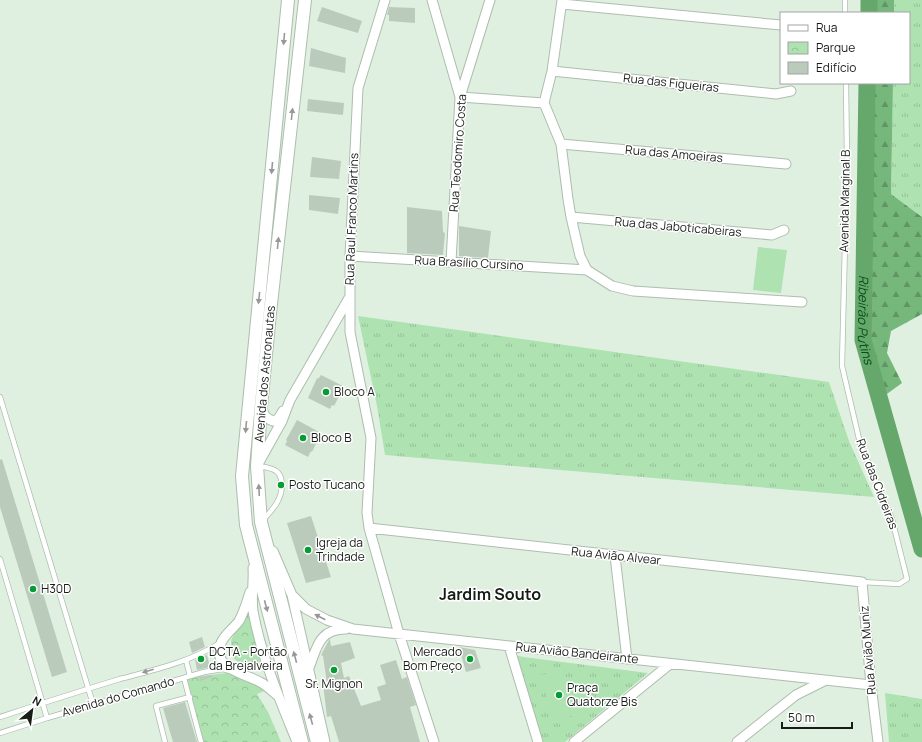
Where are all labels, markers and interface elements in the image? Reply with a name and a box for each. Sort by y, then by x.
legend [780,12,910,84]
text: Rua [816,19,837,36]
one-way arrow [281,33,288,45]
text: Parque [816,39,855,56]
text: Edifício [816,59,856,76]
street label: Rua das Figueiras [622,69,720,96]
street label: Rua Teodomiro Costa [445,93,470,213]
one-way arrow [289,108,296,120]
street label: Rua das Amoeiras [625,141,724,166]
street label: Avenida Marginal B [835,149,854,253]
street label: Rua Raul Franco Martins [341,153,362,285]
one-way arrow [269,162,275,174]
street label: Rua das Jaboticabeiras [614,212,742,241]
one-way arrow [275,237,281,249]
street label: Rua Brasílio Cursino [414,251,524,274]
water label: Ribeirão Putins [854,275,879,368]
one-way arrow [256,292,263,304]
street label: Avenida dos Astronautas [250,305,279,443]
place label: Bloco A [334,383,375,400]
marker: Bloco A [321,387,331,397]
one-way arrow [242,421,249,433]
place label: Bloco B [311,429,352,446]
marker: Bloco B [298,433,308,443]
street label: Rua das Cidreiras [852,436,903,532]
place label: Posto Tucano [289,476,365,493]
marker: Posto Tucano [276,480,286,490]
one-way arrow [255,484,262,496]
place label: Igreja da Trindade [316,534,365,565]
street label: Rua Avião Alvear [570,542,662,569]
marker: Igreja da Trindade [303,545,313,555]
place label: H30D [41,580,71,597]
district label: Jardim Souto [439,583,541,605]
marker: H30D [28,584,38,594]
one-way arrow [263,600,269,612]
street label: Rua Avião Muniz [855,605,880,695]
one-way arrow [314,614,326,620]
street label: Rua Avião Bandeirante [515,638,639,667]
place label: DCTA - Portão da Brejalveira [209,643,287,674]
place label: Mercado Bom Preço [403,643,462,674]
one-way arrow [292,651,298,664]
marker: DCTA - Portão da Brejalveira [196,654,206,664]
marker: Mercado Bom Preço [465,654,475,664]
marker: Sr. Mignon [329,665,339,675]
one-way arrow [142,668,154,674]
street label: Avenida do Comando [60,672,176,721]
place label: Sr. Mignon [305,675,363,692]
place label: Praça Quatorze Bis [567,679,637,710]
north arrow [12,690,52,730]
marker: Praça Quatorze Bis [554,690,564,700]
text: N [30,692,44,709]
scale bar [782,704,852,730]
text: 50 m [788,709,815,726]
one-way arrow [308,712,314,725]

